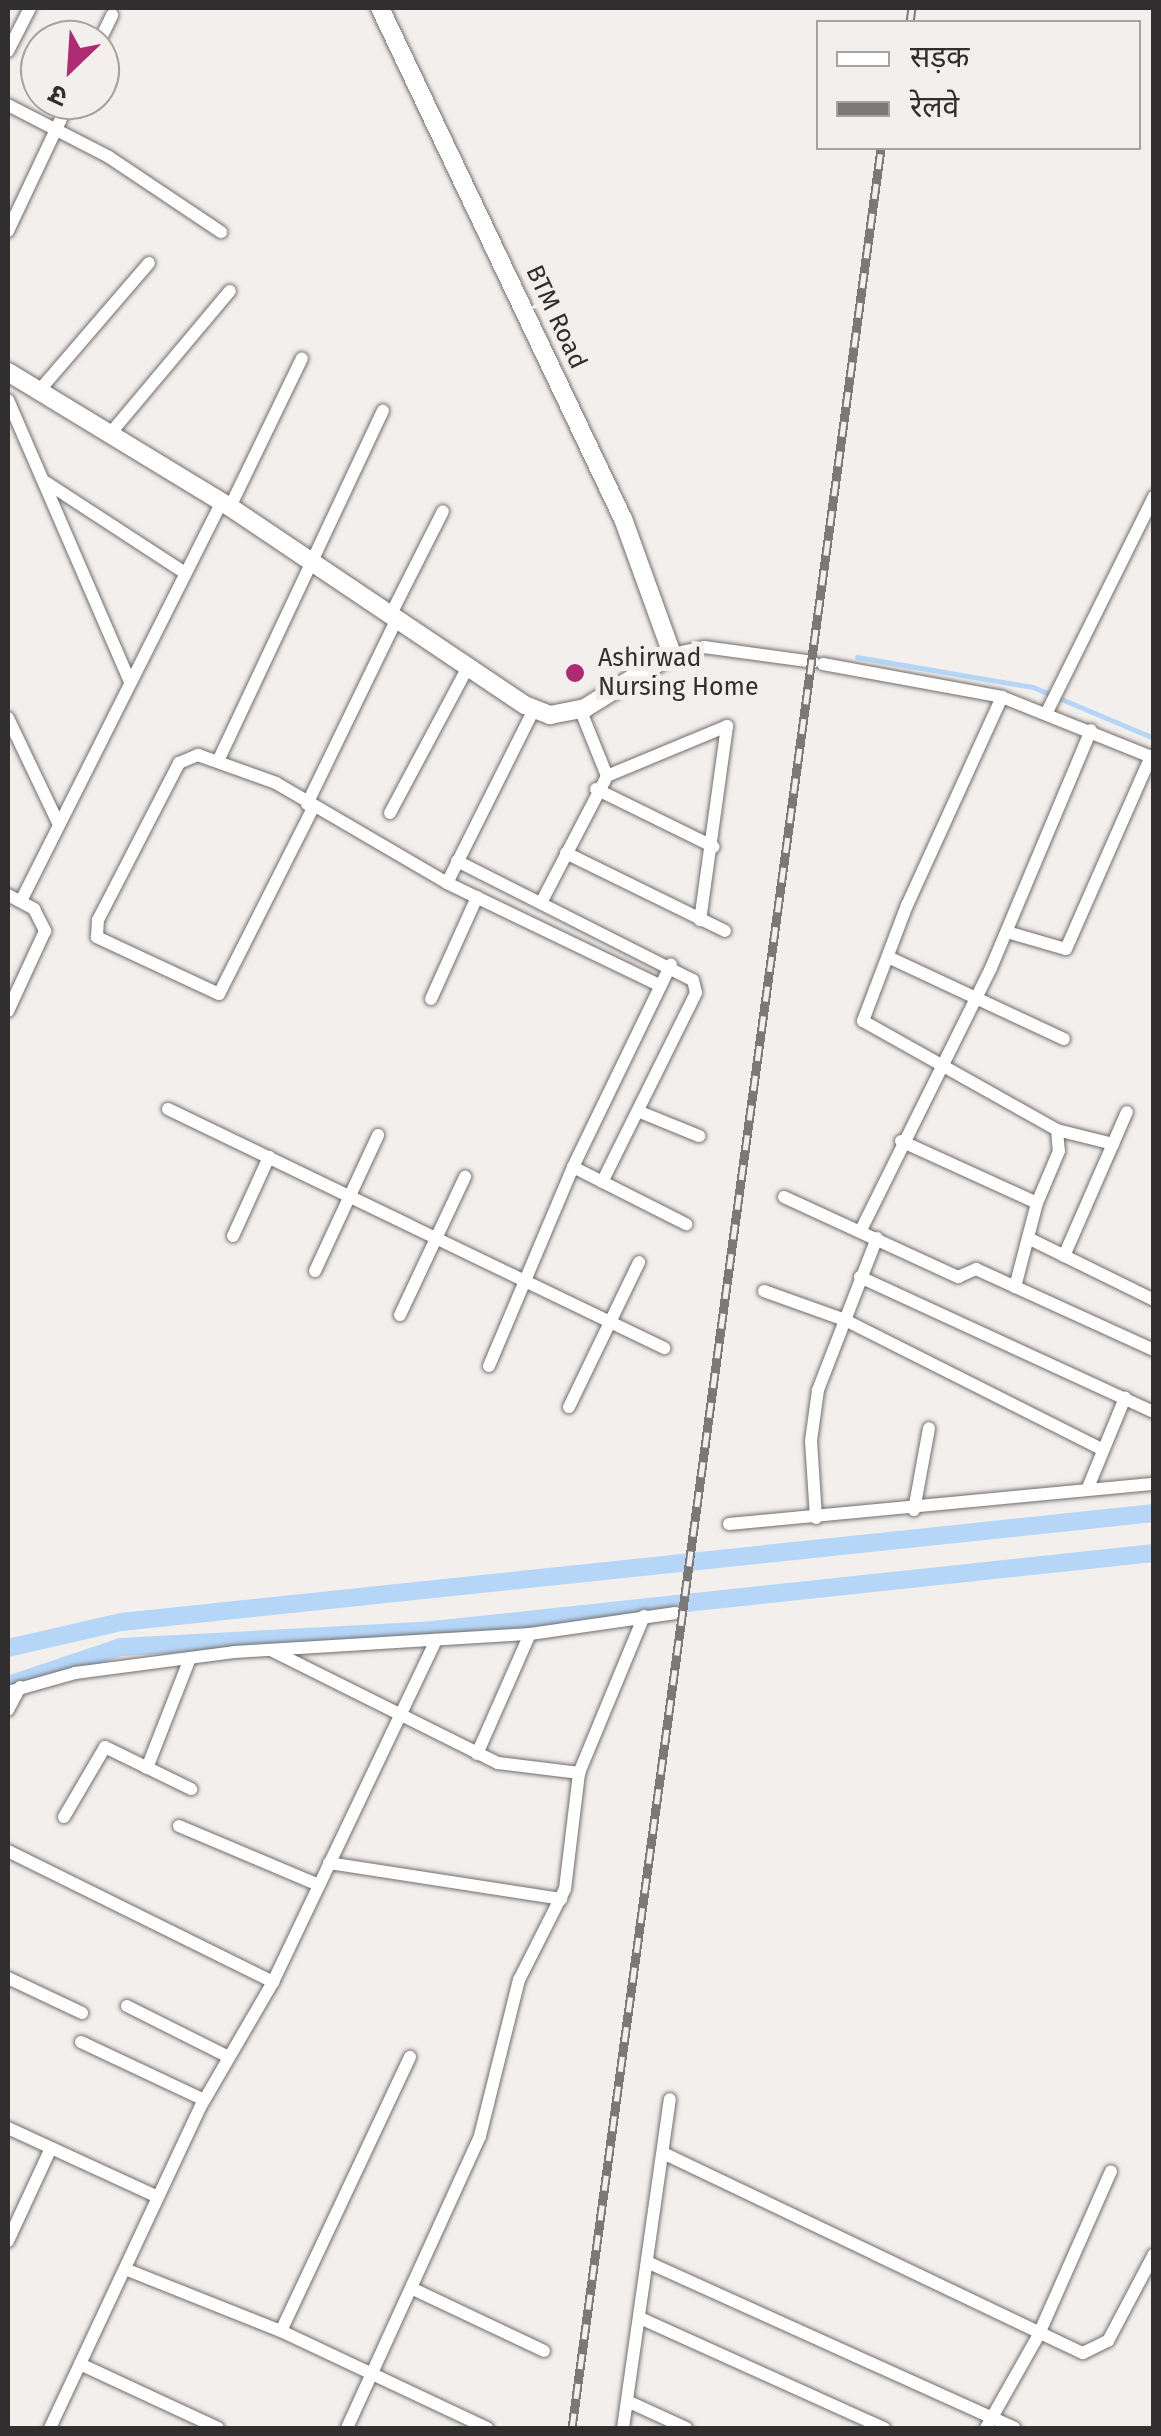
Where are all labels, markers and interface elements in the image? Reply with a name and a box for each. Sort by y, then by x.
north arrow [20,20,120,120]
legend [816,20,1141,150]
text: सड़क [910,39,969,75]
text: उ [44,77,72,114]
text: रेलवे [910,89,959,125]
street label: BTM Road [519,260,593,374]
place label: Ashirwad Nursing Home [598,644,759,703]
marker: Ashirwad Nursing Home [562,660,588,686]

